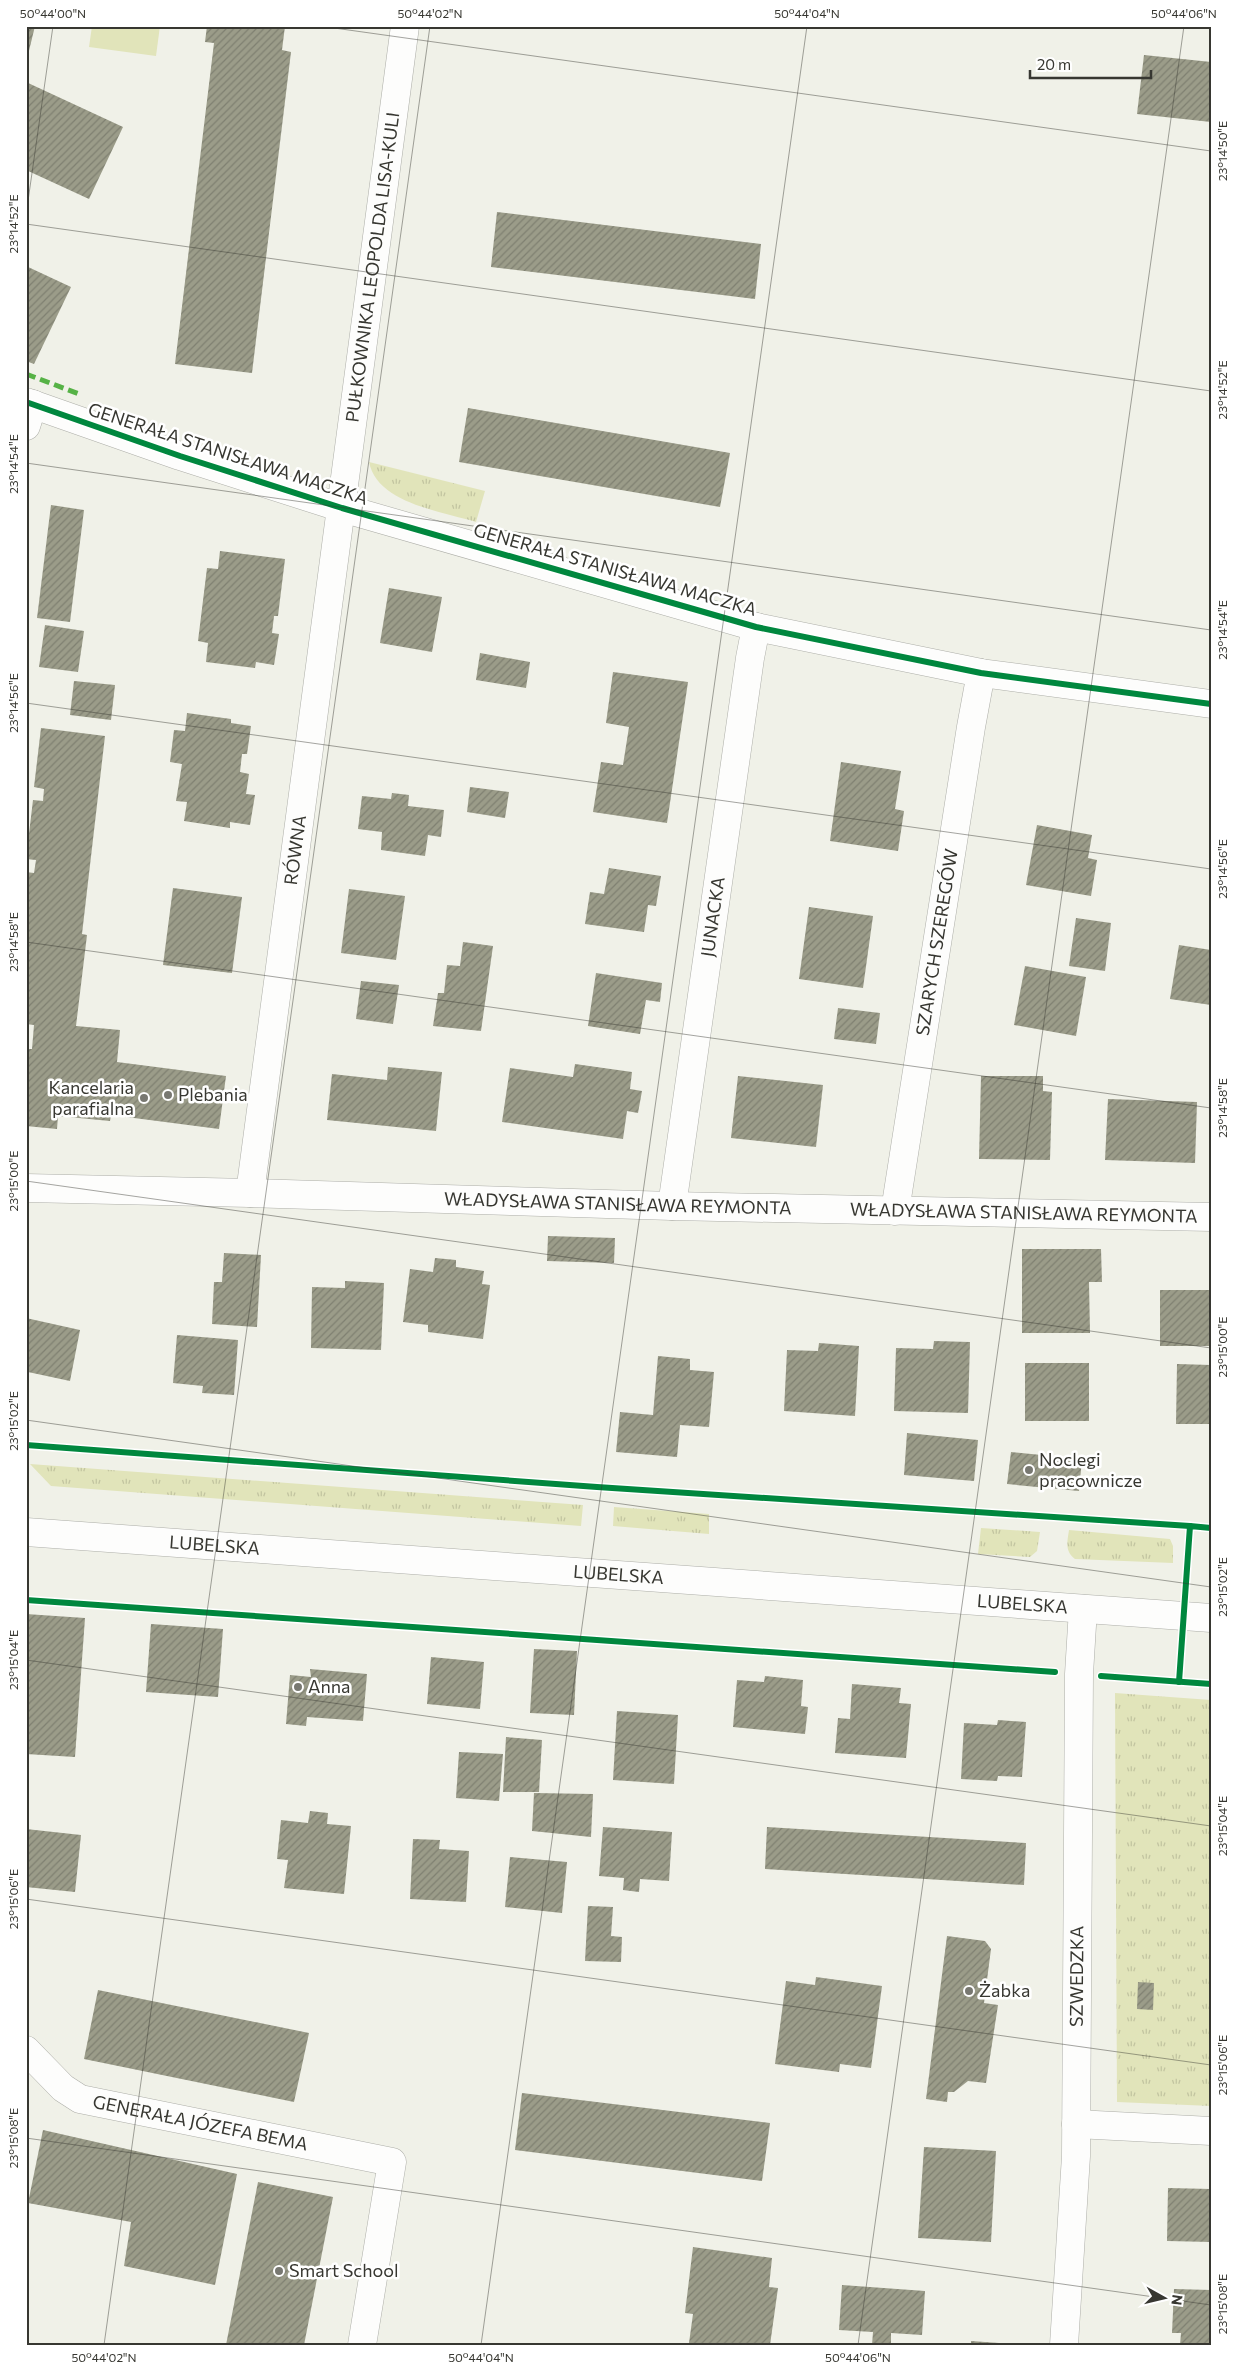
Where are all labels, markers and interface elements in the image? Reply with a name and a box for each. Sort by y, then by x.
text: 50°44'00"N [20,6,86,20]
text: 50°44'02"N [397,6,463,20]
text: 50°44'04"N [774,6,840,20]
text: 50°44'06"N [1151,6,1217,20]
scale bar [1030,48,1151,80]
text: 20 m [1037,55,1071,73]
street label: PUŁKOWNIKA LEOPOLDA LISA-KULI [340,111,403,423]
text: 23°14'50"E [1215,121,1229,181]
text: 23°14'52"E [6,194,20,254]
text: 23°14'52"E [1215,360,1229,420]
street label: GENERAŁA STANISŁAWA MACZKA [85,397,371,509]
text: 23°14'54"E [6,434,20,494]
street label: GENERAŁA STANISŁAWA MACZKA [471,518,759,620]
text: 23°14'54"E [1215,600,1229,660]
text: 23°14'56"E [6,673,20,733]
street label: RÓWNA [279,813,310,886]
text: 23°14'56"E [1215,839,1229,899]
street label: SZARYCH SZEREGÓW [911,847,962,1037]
street label: JUNACKA [696,875,729,958]
text: 23°14'58"E [6,912,20,972]
place label: Kancelaria parafialna [49,1076,134,1119]
text: 23°14'58"E [1215,1078,1229,1138]
place label: Plebania [178,1083,248,1105]
marker: Plebania [162,1089,174,1101]
marker: Kancelaria parafialna [138,1092,150,1104]
text: 23°15'00"E [6,1151,20,1211]
street label: WŁADYSŁAWA STANISŁAWA REYMONTA [444,1187,792,1218]
street label: WŁADYSŁAWA STANISŁAWA REYMONTA [850,1198,1198,1227]
text: 23°15'00"E [1215,1317,1229,1377]
text: 23°15'02"E [6,1391,20,1451]
place label: Noclegi pracownicze [1039,1448,1142,1491]
marker: Noclegi pracownicze [1023,1464,1035,1476]
street label: LUBELSKA [168,1530,261,1559]
text: 23°15'02"E [1215,1557,1229,1617]
street label: LUBELSKA [572,1560,665,1588]
street label: LUBELSKA [976,1589,1069,1618]
text: 23°15'04"E [6,1630,20,1690]
place label: Anna [308,1675,350,1697]
marker: Anna [292,1681,304,1693]
text: 23°15'04"E [1215,1796,1229,1856]
text: 23°15'06"E [6,1869,20,1929]
street label: SZWEDZKA [1065,1926,1087,2027]
place label: Żabka [979,1979,1030,2001]
marker: Żabka [963,1985,975,1997]
text: 23°15'06"E [1215,2035,1229,2095]
street label: GENERAŁA JÓZEFA BEMA [91,2090,310,2155]
text: 23°15'08"E [6,2108,20,2168]
place label: Smart School [289,2259,399,2281]
marker: Smart School [273,2265,285,2277]
north arrow [1140,2274,1190,2324]
text: 23°15'08"E [1215,2274,1229,2334]
text: N [1168,2293,1187,2306]
text: 50°44'02"N [71,2350,137,2364]
text: 50°44'04"N [448,2350,514,2364]
text: 50°44'06"N [825,2350,891,2364]

